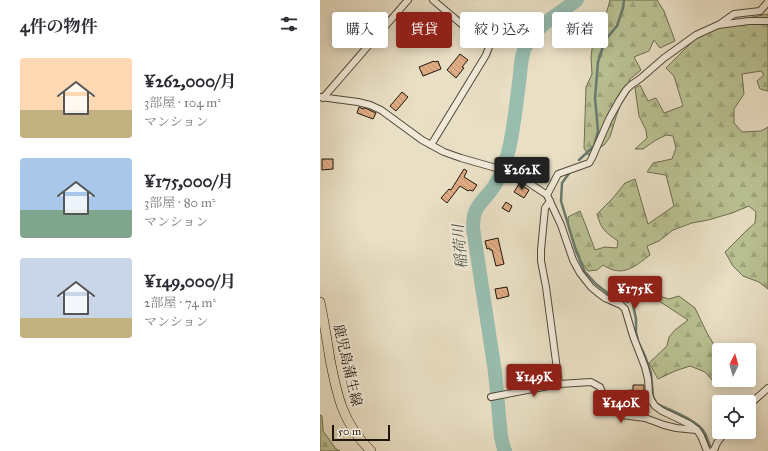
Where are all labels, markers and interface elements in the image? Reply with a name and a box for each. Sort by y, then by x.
chip: 購入 [332,12,388,48]
chip: 賃貸 [396,12,452,48]
chip: 絞り込み [460,12,544,48]
chip: 新着 [552,12,608,48]
icon: filters [278,13,300,35]
text: 4件の物件 [20,16,97,37]
text: ¥262,000/月 [144,71,237,92]
icon: home [52,74,100,122]
text: 3部屋 · 104 m² [144,95,221,111]
text: マンション [144,114,208,130]
pin: ¥262K [494,157,550,191]
text: ¥262K [503,162,541,178]
text: ¥175,000/月 [144,171,234,192]
icon: home [52,174,100,222]
text: 3部屋 · 80 m² [144,195,216,211]
text: マンション [144,214,208,230]
water label: 稲荷川 [449,222,471,270]
text: ¥149,000/月 [144,271,236,292]
icon: home [52,274,100,322]
pin: ¥175K [607,276,663,310]
text: ¥175K [617,281,653,297]
text: 2部屋 · 74 m² [144,295,216,311]
text: マンション [144,314,208,330]
street label: 鹿児島蒲生線 [330,322,365,408]
north arrow [712,343,756,387]
map controls [712,343,756,439]
pin: ¥149K [506,364,562,398]
text: ¥149K [515,369,553,385]
pin: ¥140K [593,390,649,424]
text: ¥140K [602,395,640,411]
button: locate [712,395,756,439]
scale bar [332,423,390,442]
text: 50 m [338,425,361,438]

